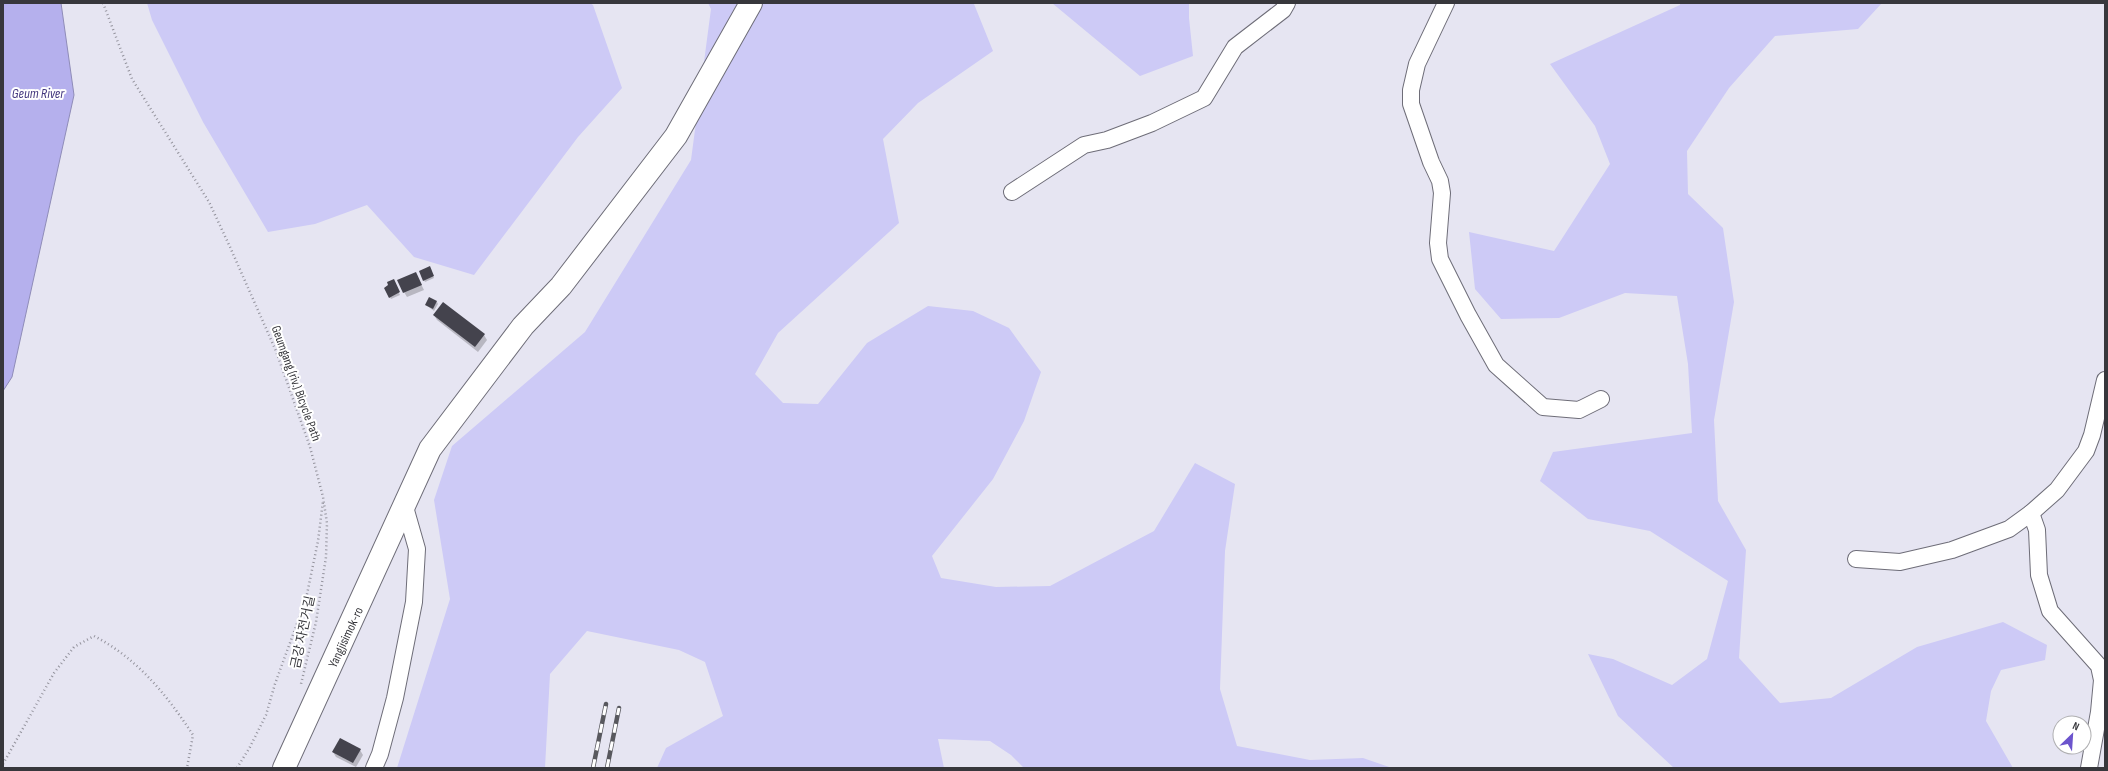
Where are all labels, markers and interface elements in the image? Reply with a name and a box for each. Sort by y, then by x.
water label: Geum River [12,85,65,102]
street label: Geumgang (riv.) Bicycle Path [268,323,324,443]
street label: 금강 자전거길 [287,594,318,670]
street label: Yangjisimok-ro [325,605,367,670]
north arrow [2052,715,2092,755]
text: N [2071,719,2082,734]

